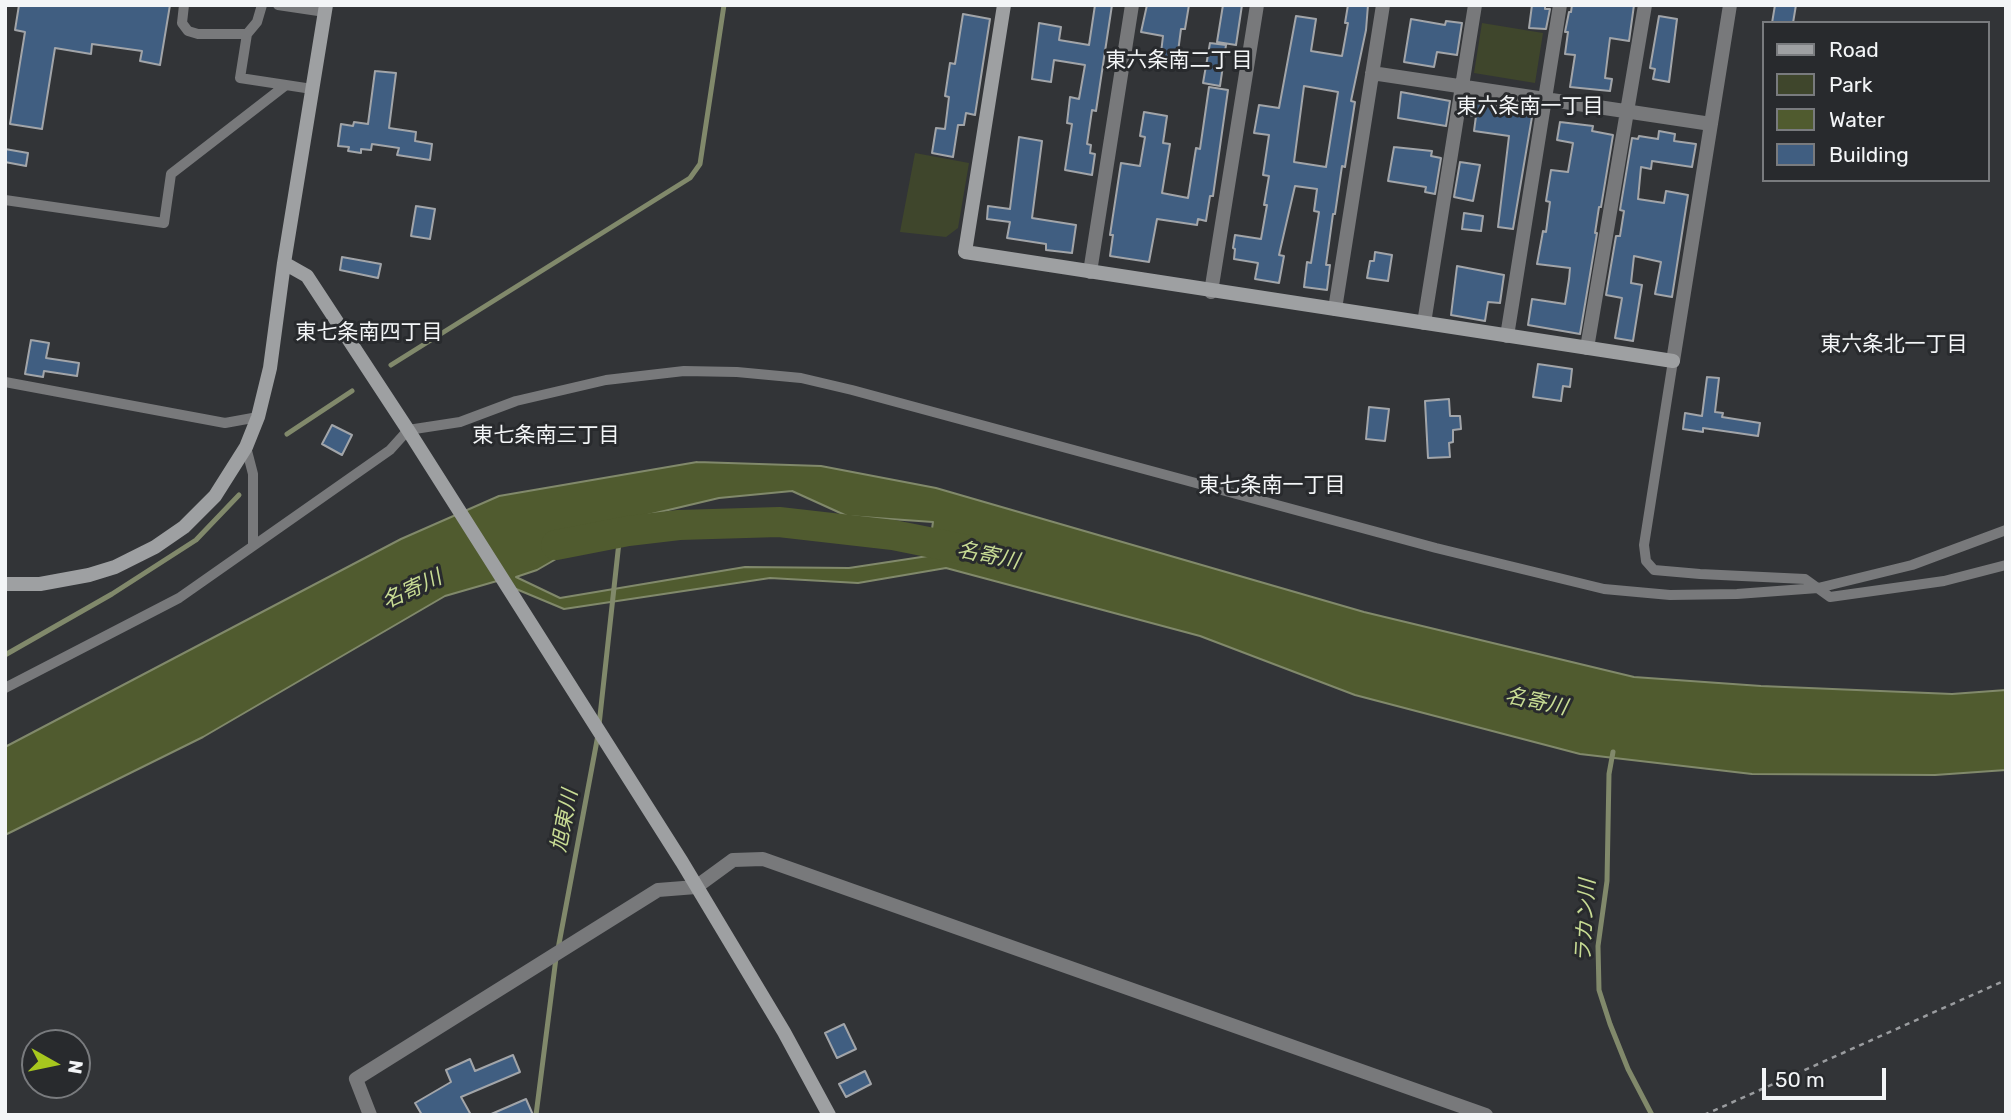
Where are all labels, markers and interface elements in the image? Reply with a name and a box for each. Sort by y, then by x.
legend [1762,21,1990,182]
text: Road [1829,37,1879,62]
district label: 東六条南二丁目 [1106,48,1252,74]
text: Park [1829,72,1873,97]
district label: 東六条南一丁目 [1457,94,1603,120]
text: Water [1829,107,1885,132]
text: Building [1829,142,1909,167]
district label: 東七条南四丁目 [296,320,442,346]
district label: 東六条北一丁目 [1821,332,1967,358]
district label: 東七条南三丁目 [473,423,619,449]
district label: 東七条南一丁目 [1199,473,1345,499]
water label: 名寄川 [955,537,1021,575]
water label: 名寄川 [378,565,446,615]
water label: 名寄川 [1503,683,1569,721]
water label: 旭東川 [547,788,583,854]
water label: ラカン川 [1571,878,1601,964]
north arrow [21,1029,91,1099]
scale bar [1766,1054,1890,1098]
text: N [63,1058,88,1076]
text: 50 m [1775,1067,1825,1092]

